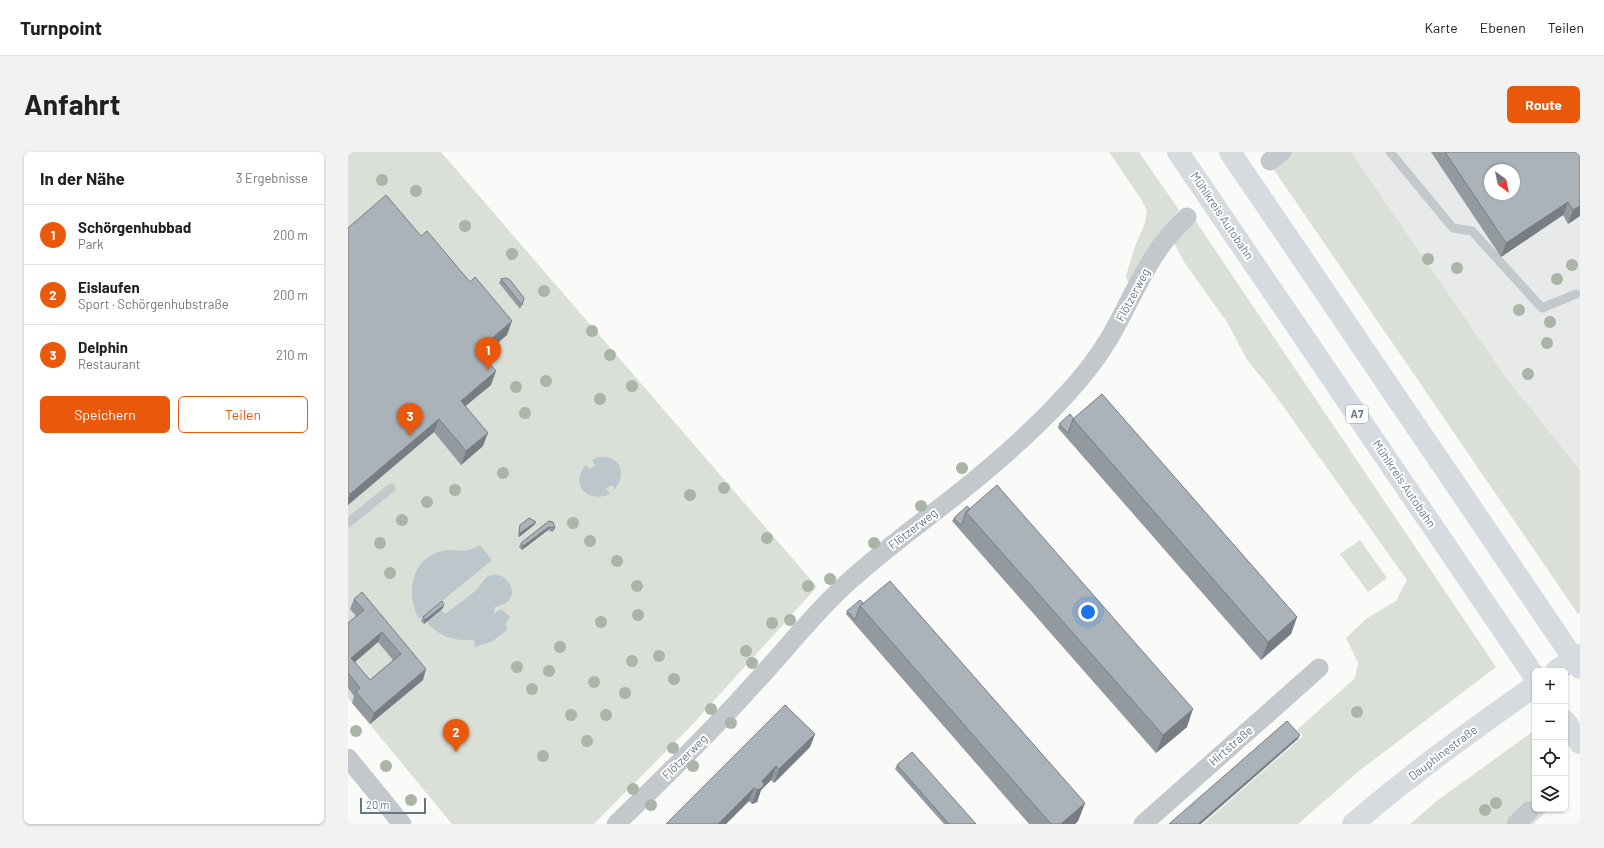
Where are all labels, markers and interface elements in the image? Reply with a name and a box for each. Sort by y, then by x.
text: Turnpoint [20,16,102,39]
text: Karte [1424,19,1458,36]
text: Ebenen [1480,19,1526,36]
text: Teilen [1548,19,1584,36]
button: Route [1507,86,1580,123]
text: Anfahrt [24,87,120,121]
north arrow [1484,164,1520,200]
text: In der Nähe [40,168,125,188]
street label: Mühlkreis Autobahn [1188,169,1257,262]
text: 3 Ergebnisse [236,170,308,186]
text: Schörgenhubbad [78,218,191,236]
text: 1 [51,227,55,243]
text: 200 m [273,227,308,243]
text: Park [78,236,104,252]
street label: Flötzerweg [1112,266,1152,323]
text: Eislaufen [78,278,140,296]
text: 2 [49,287,57,303]
text: 200 m [273,287,308,303]
text: Sport · Schörgenhubstraße [78,296,229,312]
pin: 1 [475,337,501,370]
text: Delphin [78,338,128,356]
text: 3 [49,347,57,363]
text: 210 m [276,347,308,363]
text: Restaurant [78,356,140,372]
button: Speichern [40,396,170,433]
button: Teilen [178,396,308,433]
pin: 3 [397,403,423,436]
road number: A7 [1346,405,1368,423]
street label: Mühlkreis Autobahn [1370,437,1439,530]
street label: Flötzerweg [885,505,940,552]
your location [1078,602,1098,622]
map controls [1532,668,1568,812]
button: + [1532,668,1568,704]
button: − [1532,704,1568,740]
pin: 2 [443,719,469,752]
street label: Hirtstraße [1206,722,1255,768]
street label: Dauphinestraße [1405,722,1480,783]
street label: Flötzerweg [659,731,710,782]
button: locate [1532,740,1568,776]
button: layers [1532,776,1568,812]
scale bar [360,796,426,815]
text: 20 m [366,798,389,811]

